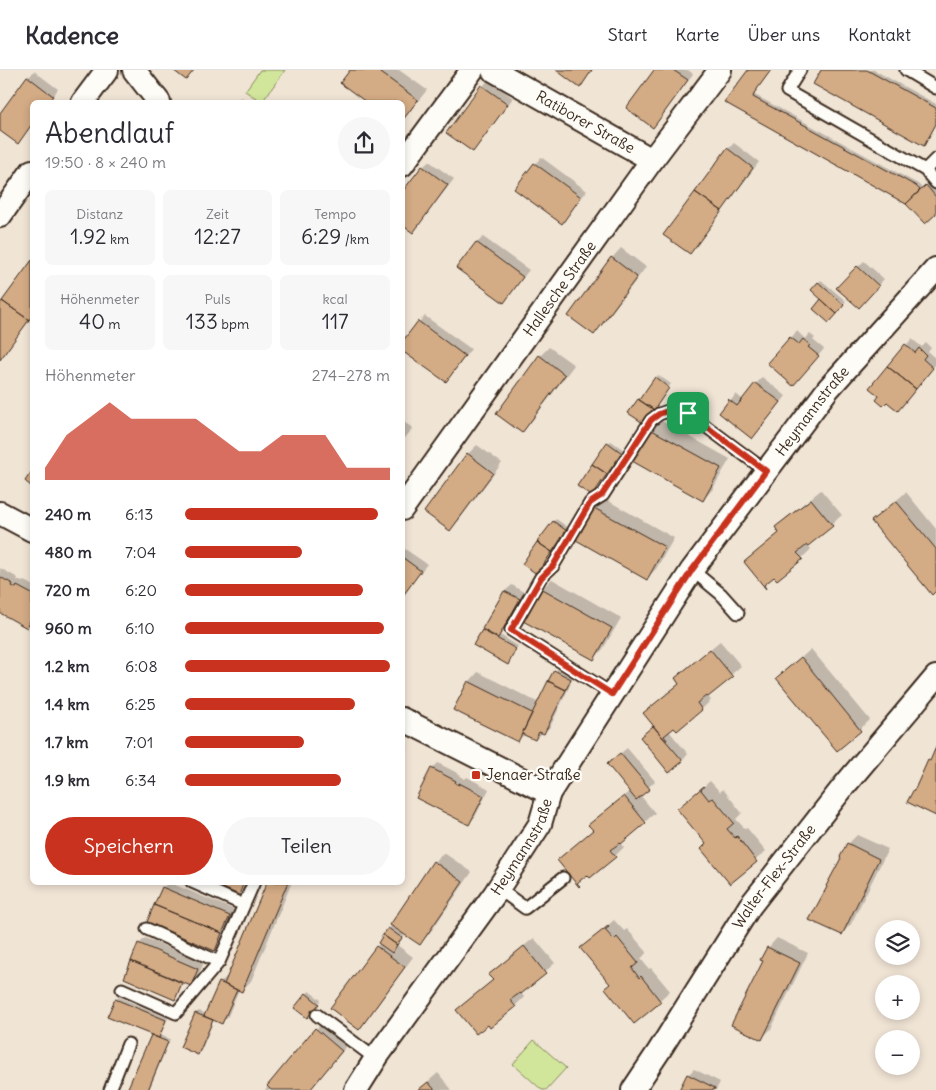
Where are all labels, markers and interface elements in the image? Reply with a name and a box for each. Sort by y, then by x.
text: Kadence [25,20,119,50]
text: Start [608,23,647,46]
text: Karte [675,23,720,46]
text: Über uns [748,23,820,46]
text: Kontakt [848,23,911,46]
street label: Ratiborer Straße [533,86,638,157]
text: Abendlauf [45,115,174,151]
button: share [338,117,390,169]
text: 19:50 · 8 × 240 m [45,152,166,172]
text: Distanz [76,205,123,223]
text: Zeit [206,205,229,223]
text: Tempo [314,205,356,223]
text: 1.92 [70,223,107,250]
text: 12:27 [194,223,241,250]
text: 6:29 [301,223,341,250]
text: km [107,230,129,248]
text: /km [341,230,369,248]
street label: Hallesche Straße [519,237,600,340]
text: Höhenmeter [60,290,139,308]
text: Puls [204,290,231,308]
text: kcal [323,290,348,308]
text: 40 [79,308,105,335]
text: 133 [186,308,218,335]
text: 117 [322,308,349,335]
text: m [105,315,121,333]
text: bpm [218,315,249,333]
street label: Heymannstraße [771,362,853,460]
text: Höhenmeter [45,365,136,385]
text: 274–278 m [312,365,390,385]
pin [667,392,709,434]
icon: arrive [674,399,702,427]
text: 240 m [45,504,91,524]
text: 6:13 [125,504,153,524]
text: 480 m [45,542,92,562]
text: 7:04 [125,542,156,562]
text: 720 m [45,580,90,600]
text: 6:20 [125,580,157,600]
text: 960 m [45,618,92,638]
text: 6:10 [125,618,155,638]
text: 1.2 km [45,656,89,676]
text: 6:08 [125,656,158,676]
text: 1.4 km [45,694,90,714]
text: 6:25 [125,694,156,714]
text: 1.7 km [45,732,89,752]
text: 7:01 [125,732,153,752]
place label: Jenaer Straße [486,765,581,784]
marker: Jenaer Straße [470,769,482,781]
text: 1.9 km [45,770,90,790]
text: 6:34 [125,770,156,790]
street label: Heymannstraße [486,796,556,899]
button: Speichern [45,817,213,875]
button: Teilen [223,817,390,875]
street label: Walter-Flex-Straße [728,820,819,932]
map controls [875,920,920,1075]
button: layers [875,920,920,965]
button: + [875,975,920,1020]
button: − [875,1030,920,1075]

